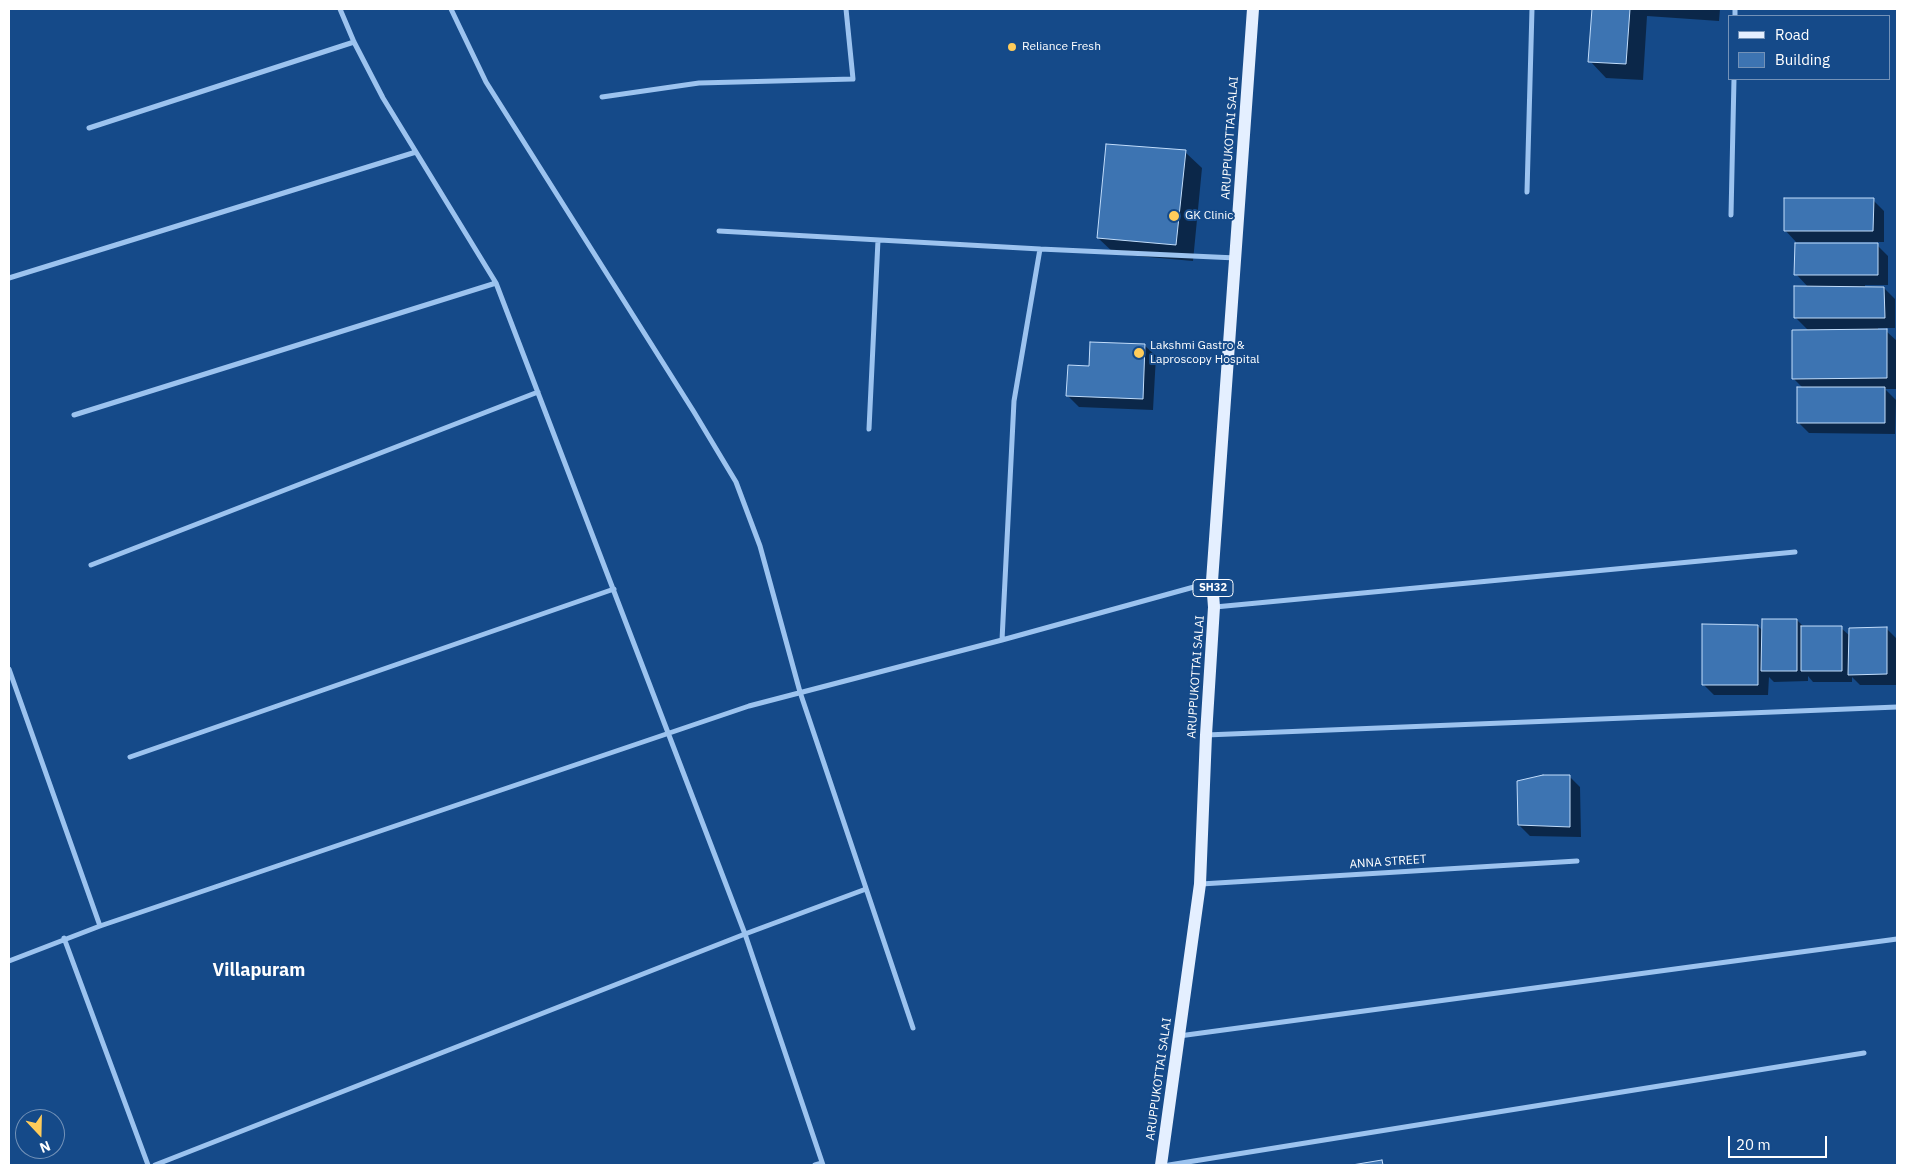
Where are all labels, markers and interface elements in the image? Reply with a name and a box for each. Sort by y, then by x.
legend [1728,15,1891,80]
text: Road [1775,25,1810,44]
place label: Reliance Fresh [1022,40,1101,54]
marker: Reliance Fresh [1006,41,1018,53]
text: Building [1775,50,1830,69]
street label: ARUPPUKOTTAI SALAI [1219,76,1241,200]
marker: GK Clinic [1167,209,1181,223]
place label: GK Clinic [1185,209,1233,223]
place label: Lakshmi Gastro & Laproscopy Hospital [1150,339,1260,367]
marker: Lakshmi Gastro & Laproscopy Hospital [1132,346,1146,360]
road number: SH32 [1193,580,1233,596]
street label: ARUPPUKOTTAI SALAI [1185,615,1207,739]
street label: ANNA STREET [1349,852,1427,872]
district label: Villapuram [213,960,305,982]
street label: ARUPPUKOTTAI SALAI [1143,1017,1175,1141]
north arrow [15,1109,65,1159]
scale bar [1731,1126,1830,1158]
text: 20 m [1736,1135,1771,1154]
text: N [37,1137,53,1157]

